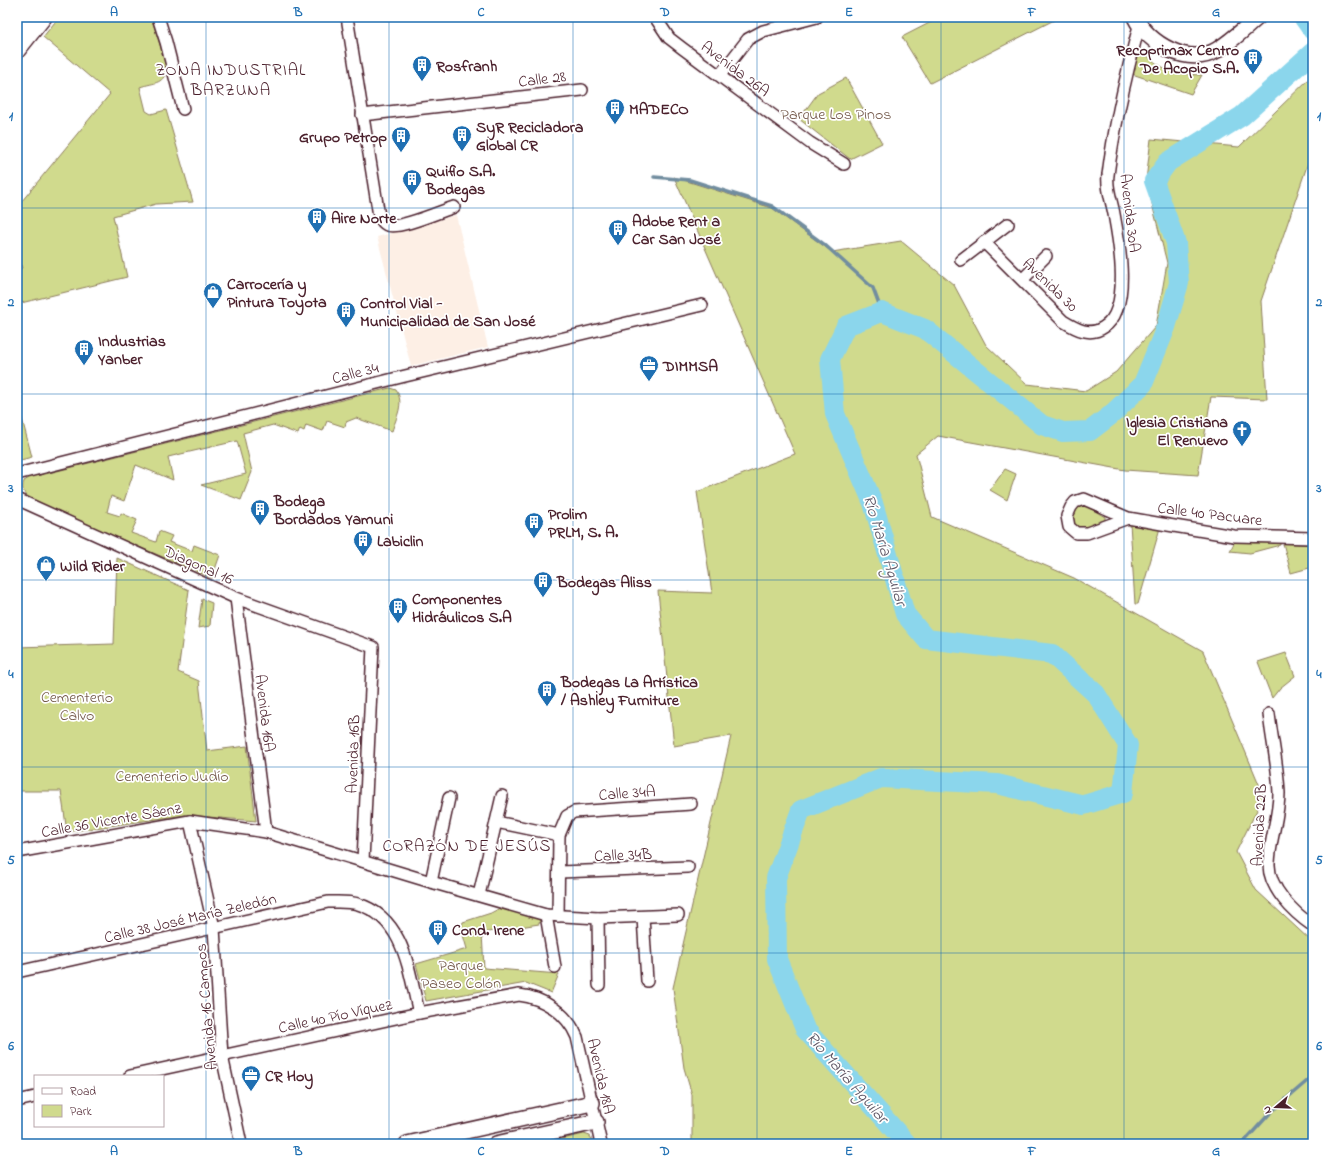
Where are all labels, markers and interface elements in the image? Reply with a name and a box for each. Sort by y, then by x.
text: A [110,3,118,22]
text: B [293,3,303,22]
text: C [477,3,485,22]
text: D [659,3,670,22]
text: E [845,3,853,22]
text: F [1027,3,1037,22]
text: G [1212,3,1220,22]
street label: Avenida 26A [695,36,774,104]
place label: Recoprimax Centro De Acopio S.A. [1115,39,1240,81]
building icon: Recoprimax Centro De Acopio S.A. [1242,47,1264,75]
building icon: Rosfranh [411,54,433,82]
place label: Rosfranh [435,55,498,79]
district label: ZONA INDUSTRIAL BARZUNA [156,58,306,103]
street label: Calle 28 [517,65,567,95]
building icon: MADECO [604,97,626,125]
place label: MADECO [629,98,689,122]
park label: Parque Los Pinos [781,103,891,127]
text: 1 [9,107,14,126]
text: 1 [1317,107,1322,126]
place label: SyR Recicladora Global CR [476,116,584,158]
building icon: SyR Recicladora Global CR [451,124,473,152]
building icon: Grupo Petrop [390,125,412,153]
place label: Grupo Petrop [299,126,387,150]
place label: Quiflo S.A. Bodegas [425,160,496,203]
building icon: Quiflo S.A. Bodegas [401,168,423,196]
street label: Avenida 30A [1112,172,1146,254]
building icon: Aire Norte [306,206,328,234]
place label: Aire Norte [331,207,397,231]
place label: Adobe Rent a Car San José [632,210,721,252]
building icon: Adobe Rent a Car San José [607,218,629,246]
street label: Avenida 30 [1016,253,1083,318]
place label: Carrocería y Pintura Toyota [227,273,327,316]
shop icon: Carrocería y Pintura Toyota [202,281,224,309]
place label: Control Vial - Municipalidad de San José [360,292,536,334]
text: 2 [7,293,15,312]
text: 2 [1315,293,1323,312]
building icon: Control Vial - Municipalidad de San José [335,300,357,328]
place label: Industrias Yanber [97,330,166,372]
building icon: Industrias Yanber [73,338,95,366]
office icon: DIMMSA [638,354,660,382]
place label: DIMMSA [662,355,718,379]
street label: Calle 34 [330,356,382,391]
place label: Iglesia Cristiana El Renuevo [1126,411,1228,453]
church icon: Iglesia Cristiana El Renuevo [1231,419,1253,447]
text: 3 [7,479,14,498]
text: 3 [1315,479,1322,498]
place label: Bodega Bordados Yamuni [273,490,394,532]
water label: Río María Aguilar [855,492,914,612]
street label: Calle 40 Pacuare [1156,497,1264,533]
building icon: Bodega Bordados Yamuni [249,498,271,526]
place label: Prolim PRLM, S. A. [548,503,619,545]
building icon: Prolim PRLM, S. A. [523,511,545,539]
building icon: Labiclin [352,529,374,557]
place label: Labiclin [377,530,424,554]
street label: Diagonal 16 [159,539,237,592]
shop icon: Wild Rider [35,554,57,582]
place label: Wild Rider [60,555,126,579]
building icon: Bodegas Aliss [532,570,554,598]
place label: Bodegas Aliss [556,571,652,596]
place label: Componentes Hidráulicos S.A [412,588,512,630]
building icon: Componentes Hidráulicos S.A [387,596,409,624]
text: 4 [7,665,14,684]
text: 4 [1315,665,1322,684]
place label: Bodegas La Artística / Ashley Furniture [560,671,698,714]
street label: Avenida 16A [247,673,281,754]
building icon: Bodegas La Artística / Ashley Furniture [536,679,558,707]
park label: Cementerio Calvo [41,686,113,728]
street label: Avenida 16B [341,714,367,794]
park label: Cementerio Judío [115,765,229,789]
street label: Calle 34A [598,780,657,808]
street label: Avenida 22B [1246,783,1274,867]
street label: Calle 36 Vicente Sáenz [40,797,183,845]
district label: CORAZÓN DE JESÚS [383,834,551,859]
street label: Calle 34B [594,843,653,869]
text: 5 [7,851,15,870]
text: 5 [1315,851,1323,870]
street label: Calle 38 José María Zeledón [102,887,279,950]
building icon: Cond. Irene [427,918,449,946]
place label: Cond. Irene [452,919,525,943]
street label: Avenida 16 Campos [189,942,224,1071]
park label: Parque Paseo Colón [421,954,501,996]
street label: Calle 40 Pío Víquez [276,993,395,1041]
water label: Río María Aguilar [799,1026,896,1132]
street label: Avenida 18A [580,1036,620,1117]
text: 6 [7,1037,14,1056]
text: 6 [1315,1037,1322,1056]
office icon: CR Hoy [240,1064,262,1092]
place label: CR Hoy [265,1065,313,1090]
legend [34,1075,164,1127]
text: Road [70,1083,96,1101]
north arrow [1256,1087,1296,1127]
text: Park [70,1103,92,1121]
text: N [1259,1104,1276,1116]
text: A [110,1142,118,1161]
text: B [293,1142,303,1161]
text: C [477,1142,485,1161]
text: D [659,1142,670,1161]
text: E [845,1142,853,1161]
text: F [1027,1142,1037,1161]
text: G [1212,1142,1220,1161]

